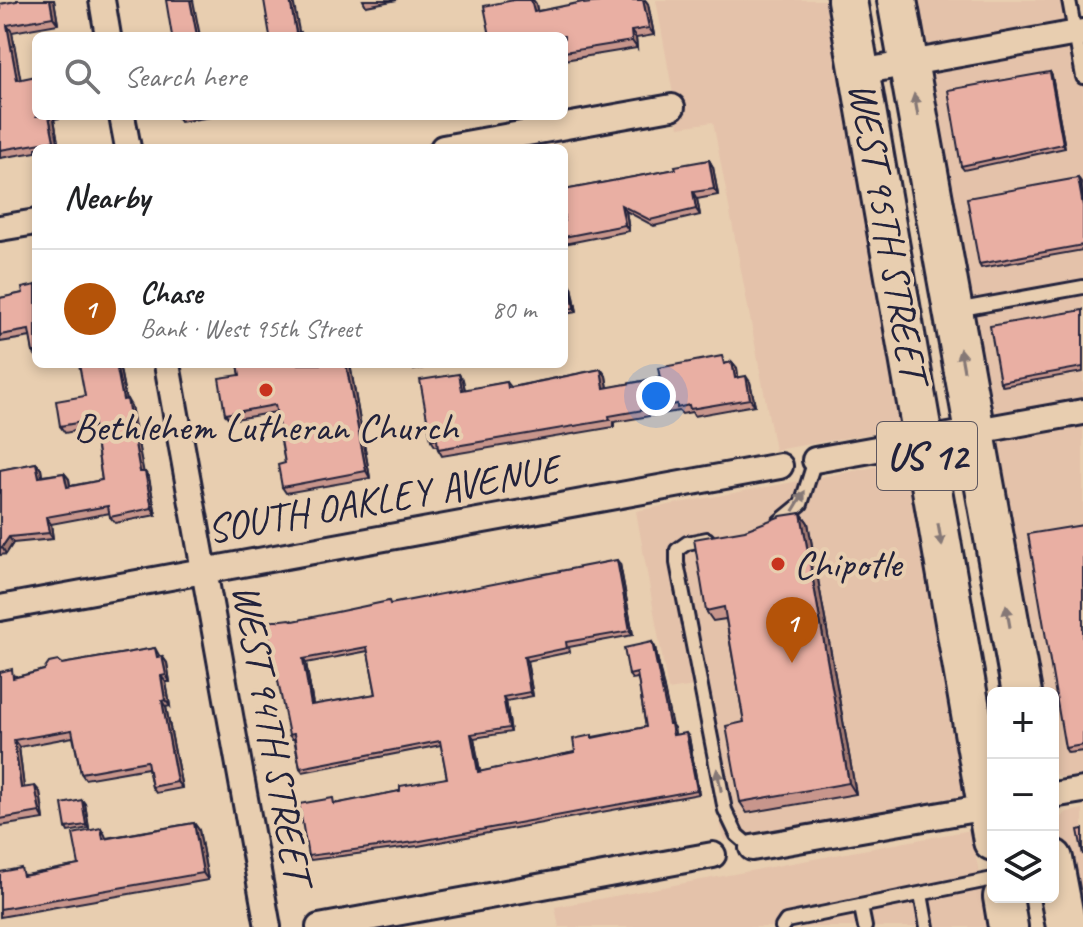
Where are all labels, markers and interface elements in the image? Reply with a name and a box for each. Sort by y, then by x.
search box [32,32,568,120]
icon: search [60,54,104,98]
text: Search here [124,57,246,95]
street label: WEST 95TH STREET [837,78,940,393]
one-way arrow [909,92,921,117]
text: Nearby [64,175,150,218]
text: Chase [140,274,202,312]
text: 1 [84,293,96,326]
text: 80 m [492,293,536,326]
text: Bank · West 95th Street [140,312,361,345]
one-way arrow [956,348,968,373]
your location [636,376,676,416]
marker: Bethlehem Lutheran Church [257,381,275,399]
place label: Bethlehem Lutheran Church [74,402,461,452]
road number: US 12 [877,422,977,490]
street label: SOUTH OAKLEY AVENUE [203,443,568,555]
one-way arrow [791,489,806,512]
one-way arrow [935,523,947,548]
place label: Chipotle [794,539,904,589]
marker: Chipotle [769,555,787,573]
street label: WEST 94TH STREET [221,580,324,895]
pin: 1 [766,597,818,663]
one-way arrow [1002,604,1014,629]
map controls [987,687,1059,903]
button: + [987,687,1059,759]
button: − [987,759,1059,831]
one-way arrow [712,767,725,792]
button: layers [987,831,1059,903]

